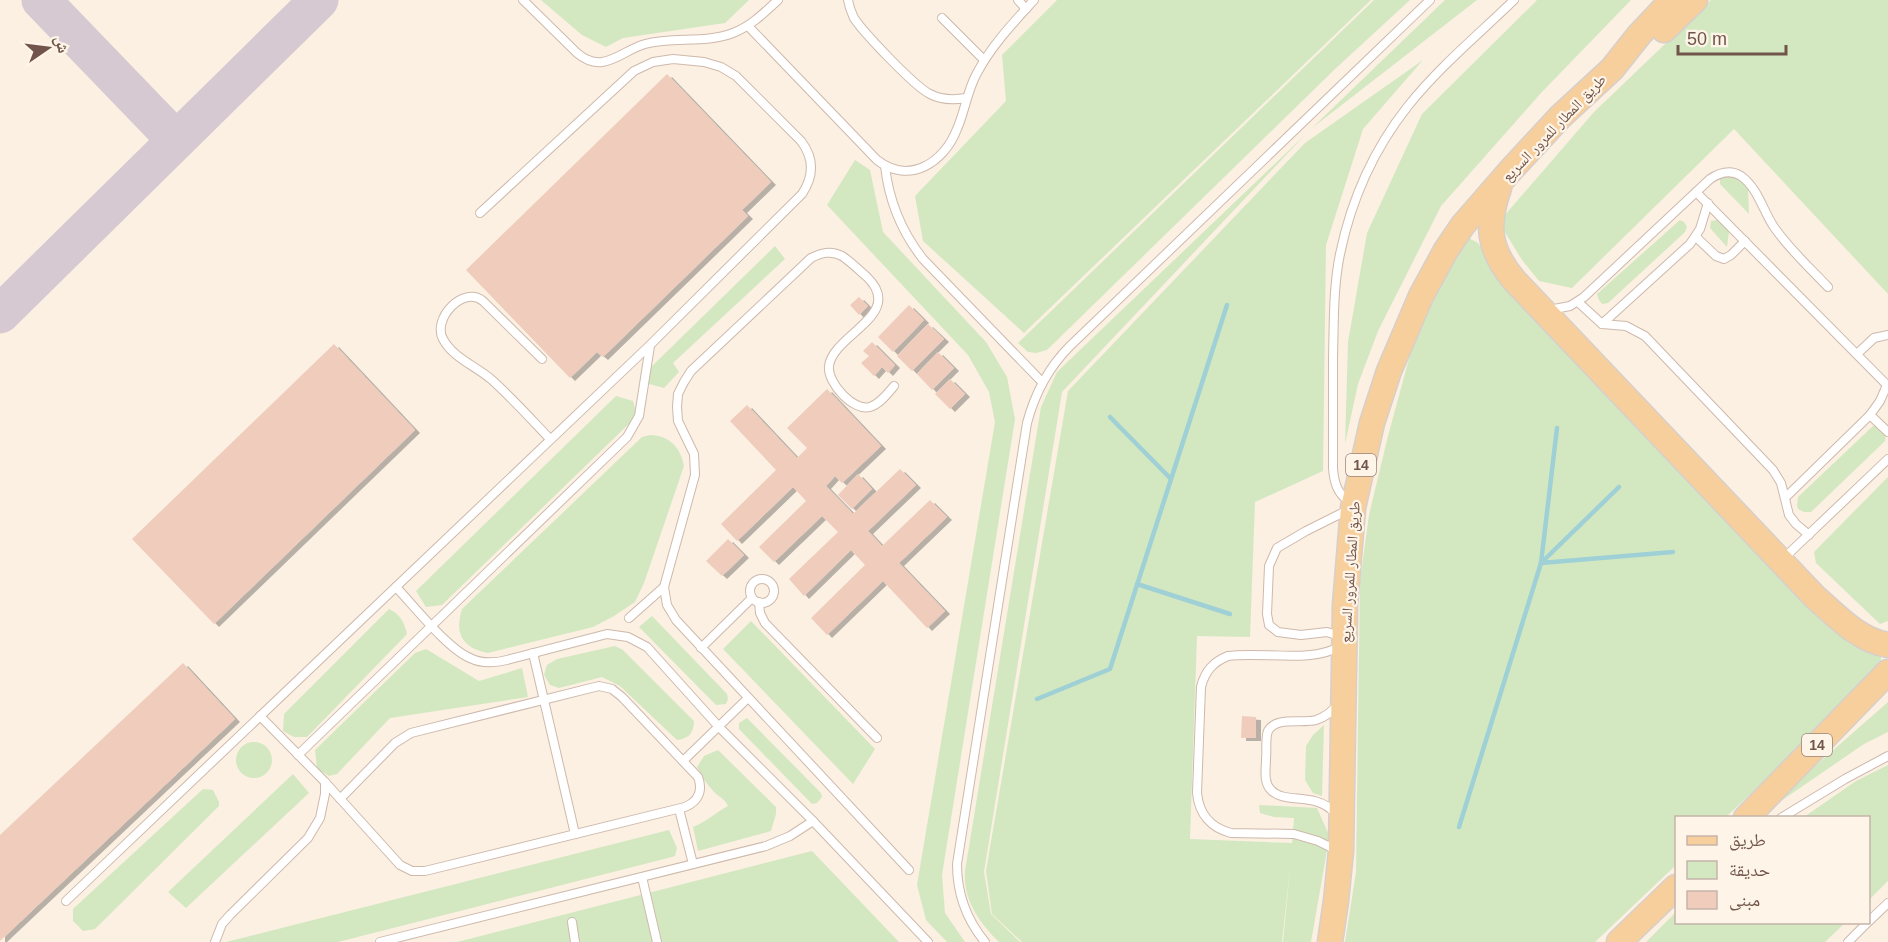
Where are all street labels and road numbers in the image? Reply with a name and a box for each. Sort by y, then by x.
street label: طريق المطار للمرور السريع [1498,71,1611,186]
road number: 14 [1346,454,1376,476]
street label: طريق المطار للمرور السريع [1336,500,1365,644]
road number: 14 [1802,734,1832,756]

